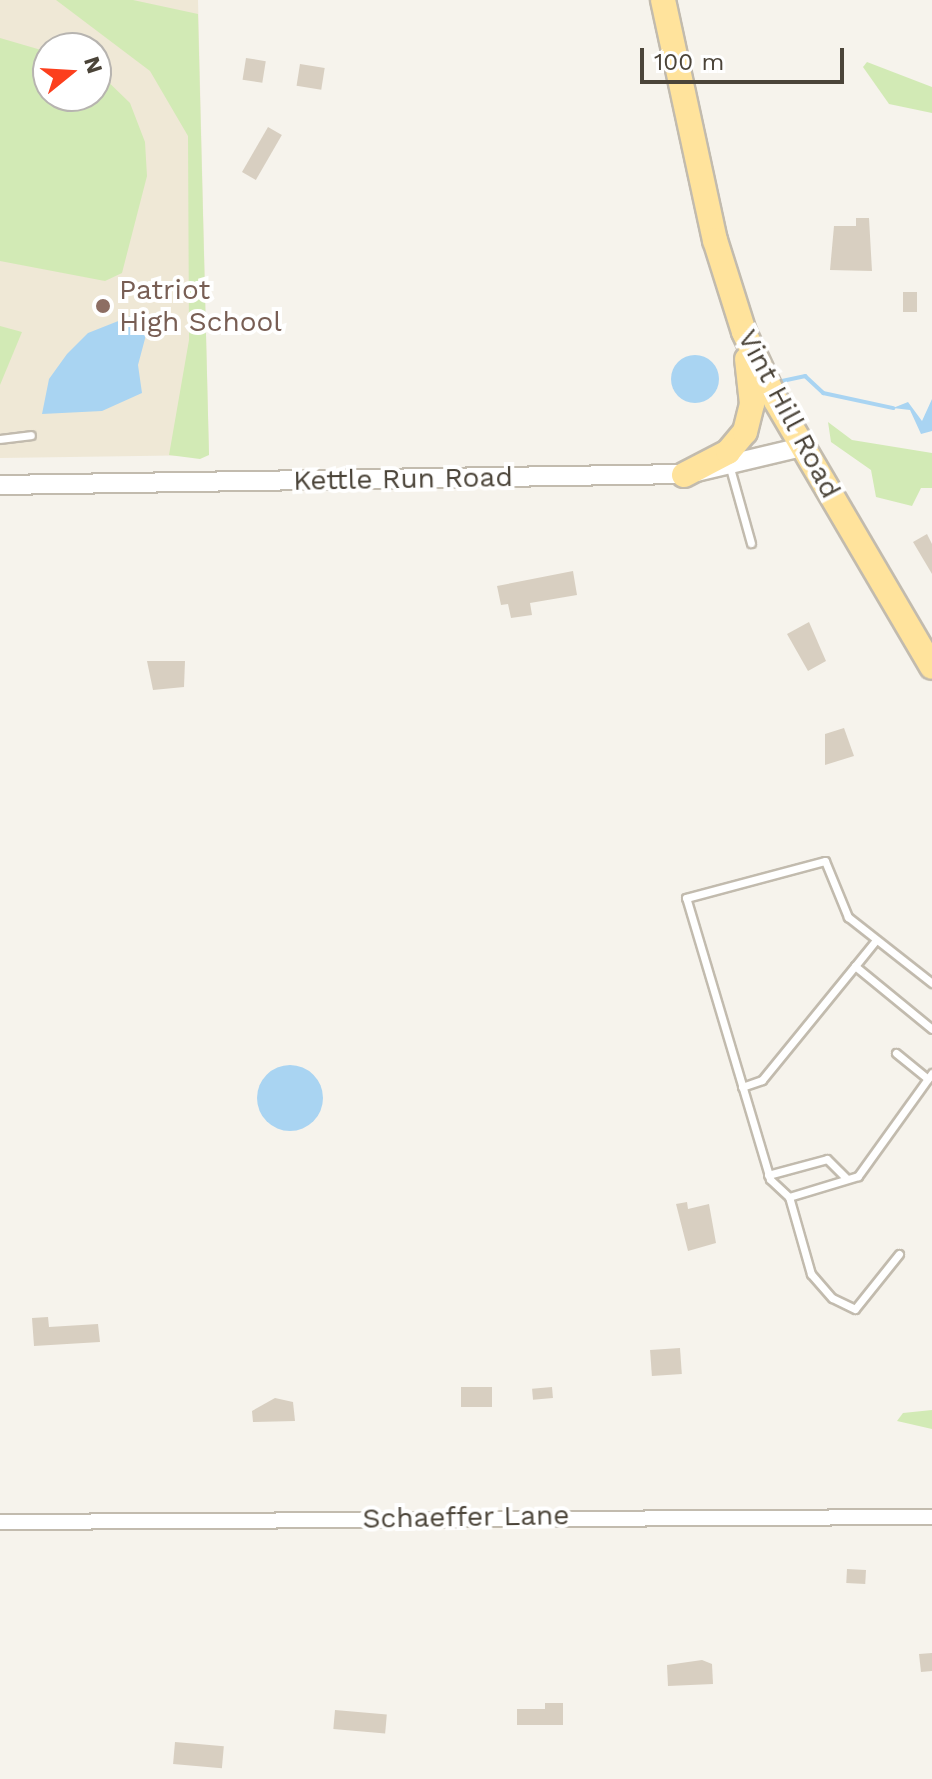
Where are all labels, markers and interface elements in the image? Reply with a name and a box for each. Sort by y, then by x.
north arrow [32,32,112,112]
scale bar [644,32,848,82]
text: 100 m [654,48,724,76]
text: N [79,53,108,77]
place label: Patriot High School [119,273,282,339]
marker: Patriot High School [94,297,112,315]
street label: Vint Hill Road [730,324,848,504]
street label: Kettle Run Road [293,460,513,498]
street label: Schaeffer Lane [362,1498,570,1536]

